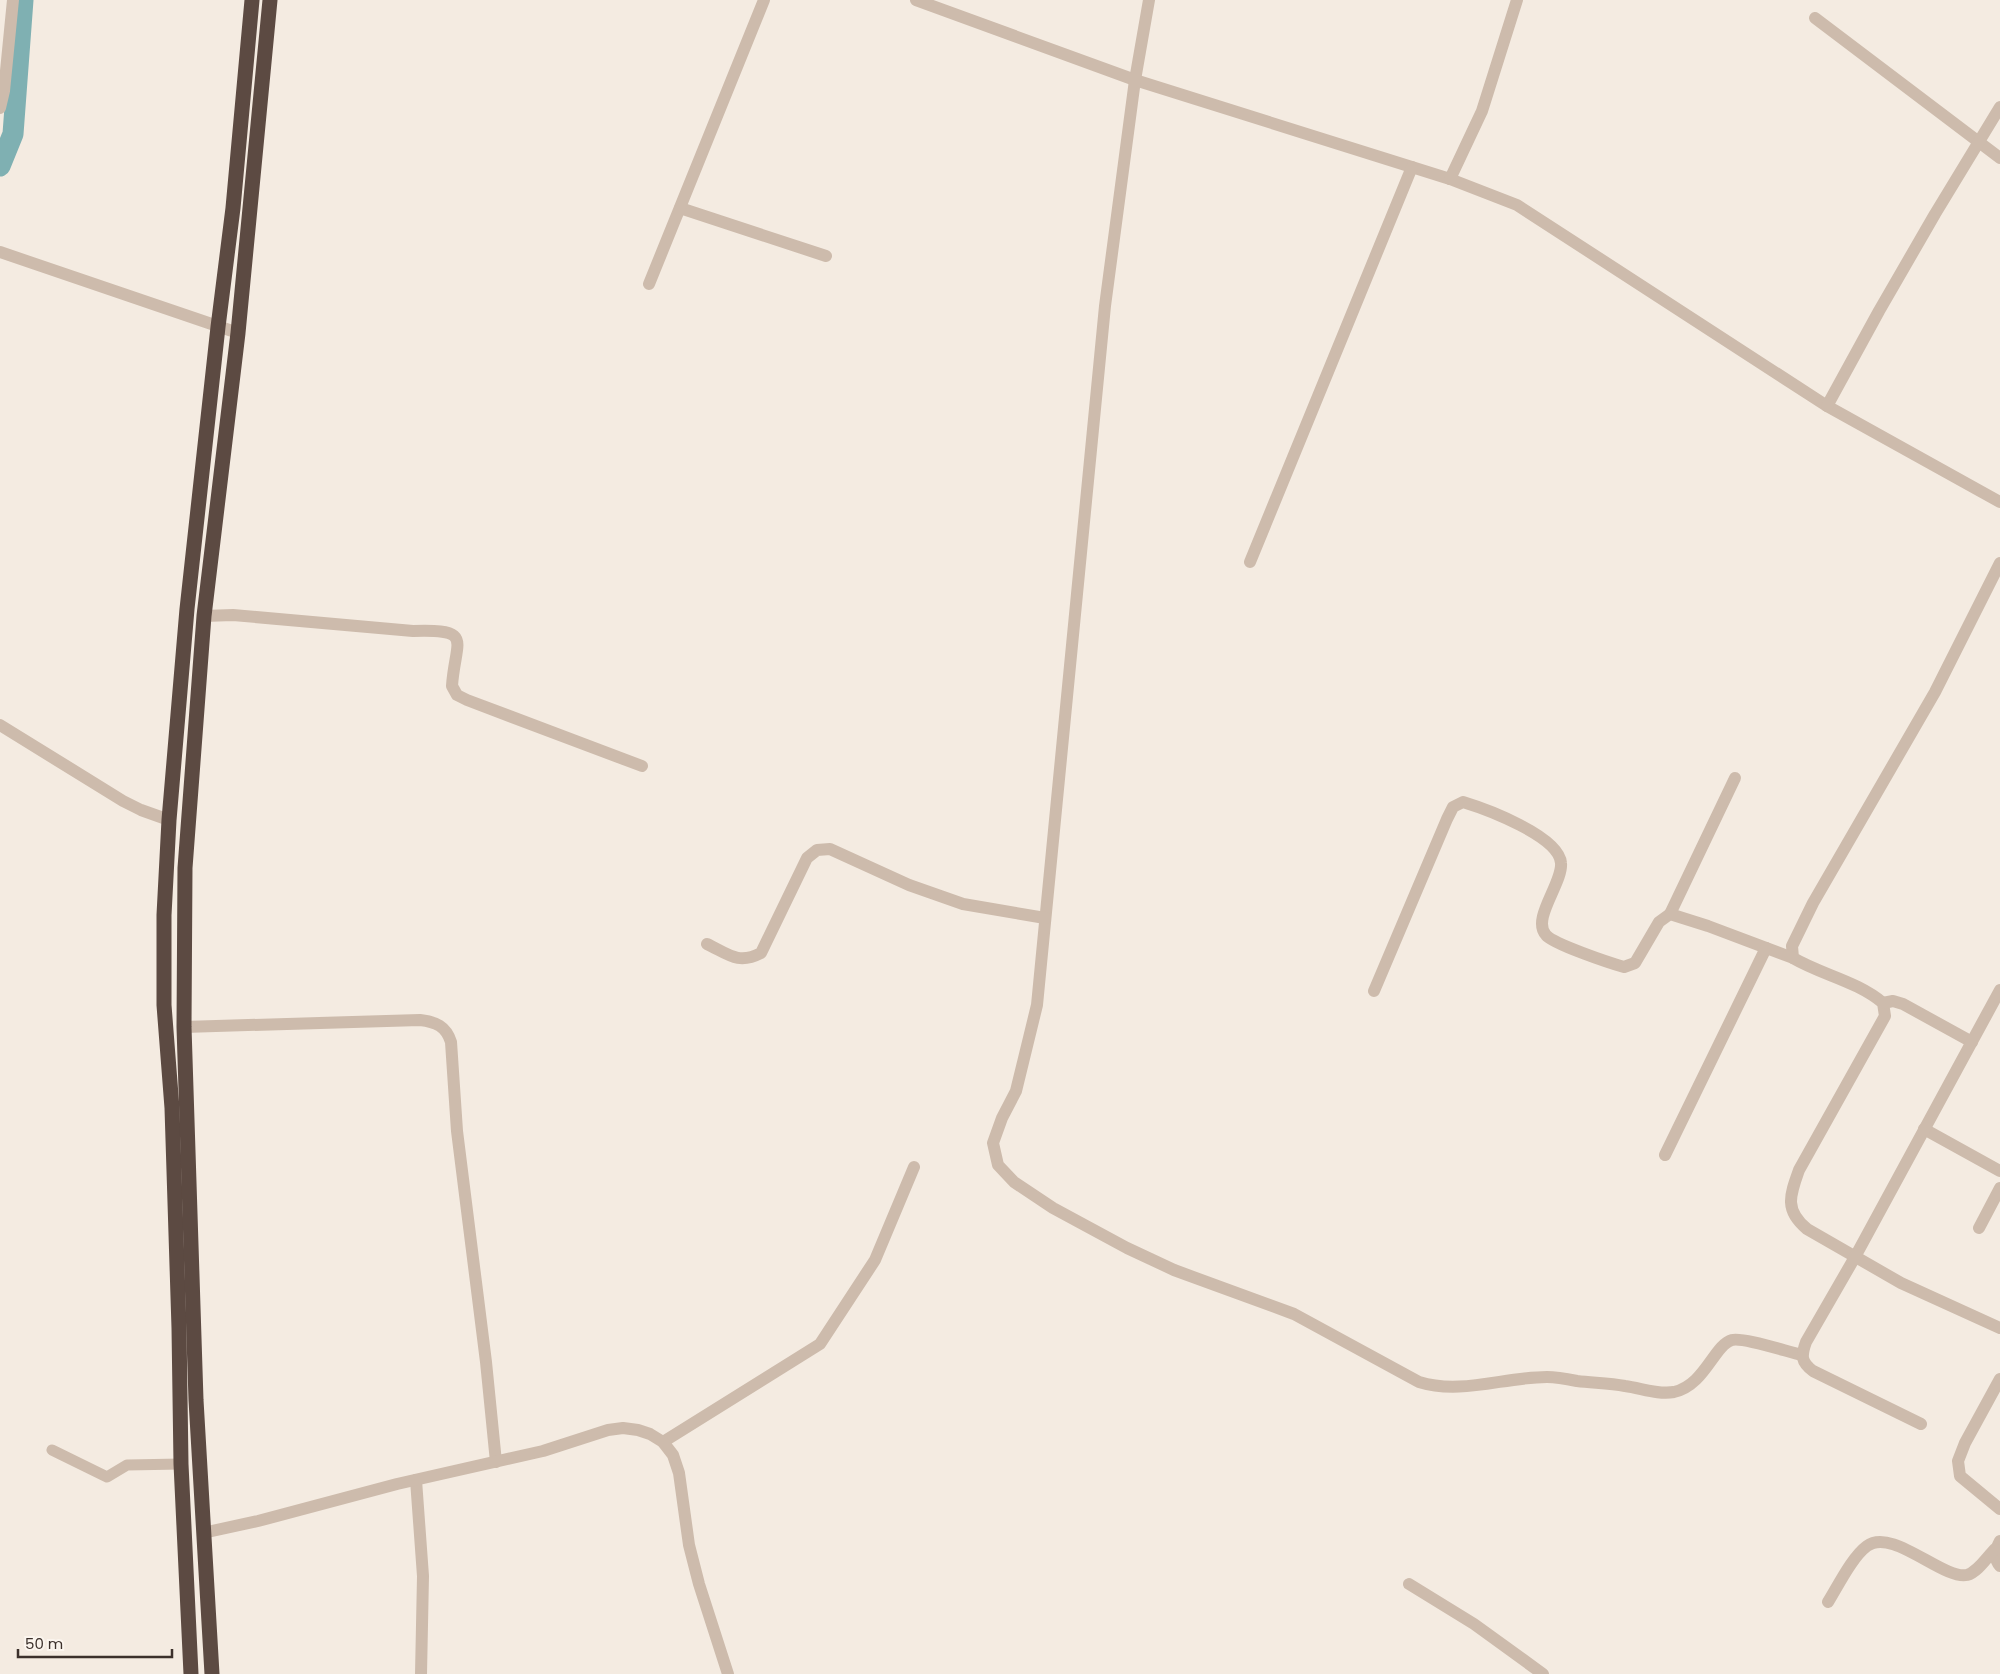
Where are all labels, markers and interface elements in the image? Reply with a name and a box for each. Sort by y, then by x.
scale bar [18,1626,171,1658]
text: 50 m [25,1633,63,1654]

